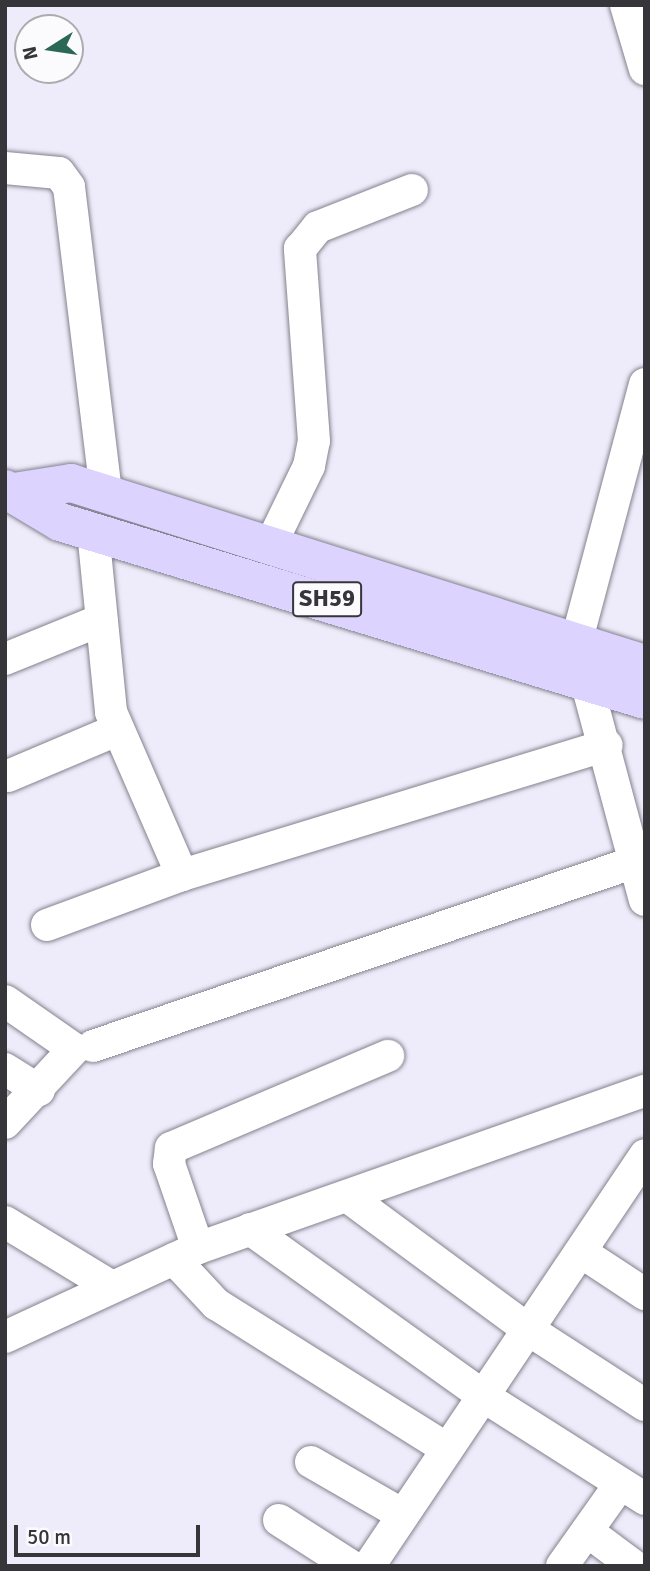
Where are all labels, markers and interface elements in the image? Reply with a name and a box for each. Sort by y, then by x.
north arrow [14,14,84,84]
text: N [17,44,44,62]
road number: SH59 [292,578,362,620]
scale bar [18,1512,203,1556]
text: 50 m [27,1524,71,1550]

